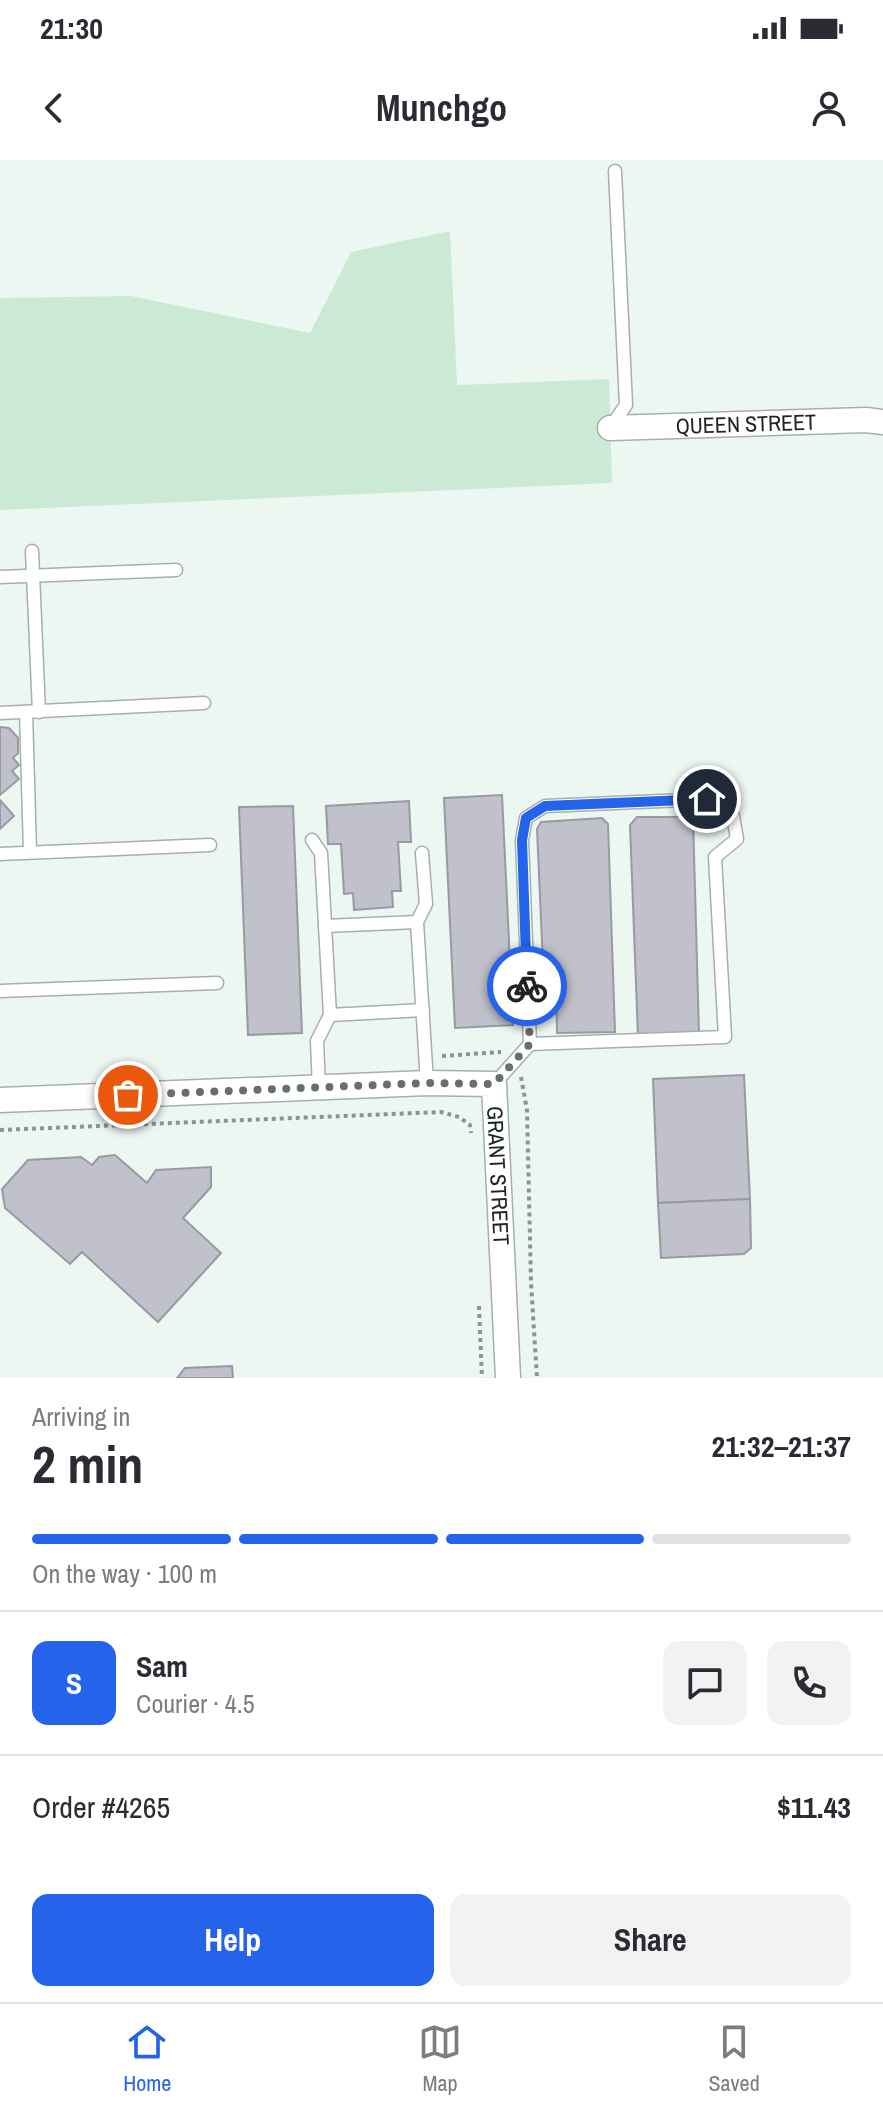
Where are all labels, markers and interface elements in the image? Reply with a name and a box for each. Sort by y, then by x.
text: 21:30 [40,8,103,48]
text: Munchgo [376,84,507,132]
icon: back [32,86,76,130]
icon: person [807,86,851,130]
street label: QUEEN STREET [675,407,817,441]
pin [673,765,741,833]
icon: home [685,777,729,821]
courier [487,946,567,1026]
icon: bike [505,964,549,1008]
pin [94,1061,162,1129]
icon: bag [106,1073,150,1117]
street label: GRANT STREET [480,1105,517,1246]
text: Arriving in [32,1399,130,1434]
text: 21:32–21:37 [712,1426,851,1466]
text: 2 min [32,1429,143,1499]
text: On the way · 100 m [32,1556,217,1591]
button: chat [663,1641,747,1725]
button: phone [767,1641,851,1725]
text: Sam [136,1646,188,1686]
text: S [66,1663,82,1703]
text: Courier · 4.5 [136,1686,255,1721]
text: Order #4265 [32,1787,170,1827]
text: $11.43 [777,1787,851,1827]
button: Help [32,1894,434,1986]
button: Share [450,1894,851,1986]
tab: Home [123,2020,171,2098]
tab: Map [418,2020,462,2098]
tab: Saved [709,2020,760,2098]

